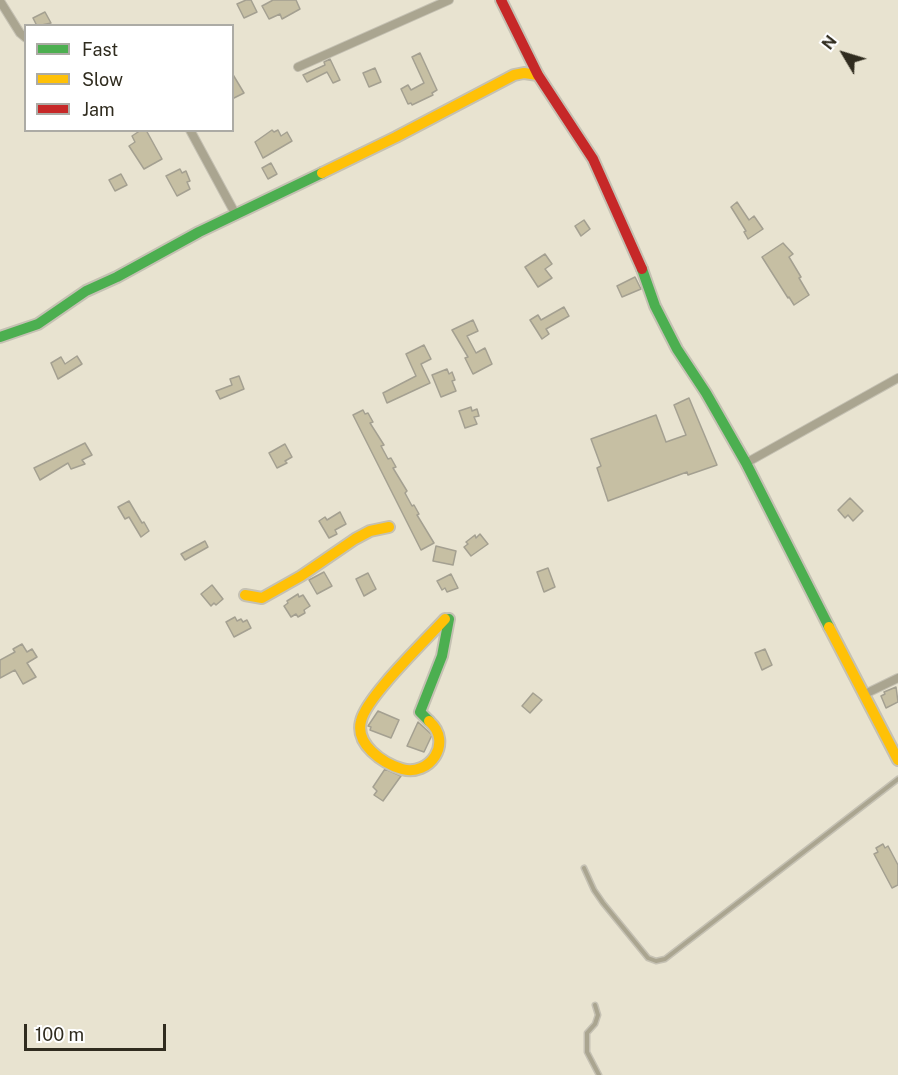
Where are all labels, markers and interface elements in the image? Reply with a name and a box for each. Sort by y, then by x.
legend [24,24,234,132]
north arrow [814,24,874,84]
text: N [818,32,841,53]
text: Fast [82,39,118,60]
text: Slow [82,69,123,90]
text: Jam [82,99,115,120]
scale bar [27,1012,170,1050]
text: 100 m [35,1024,84,1045]

